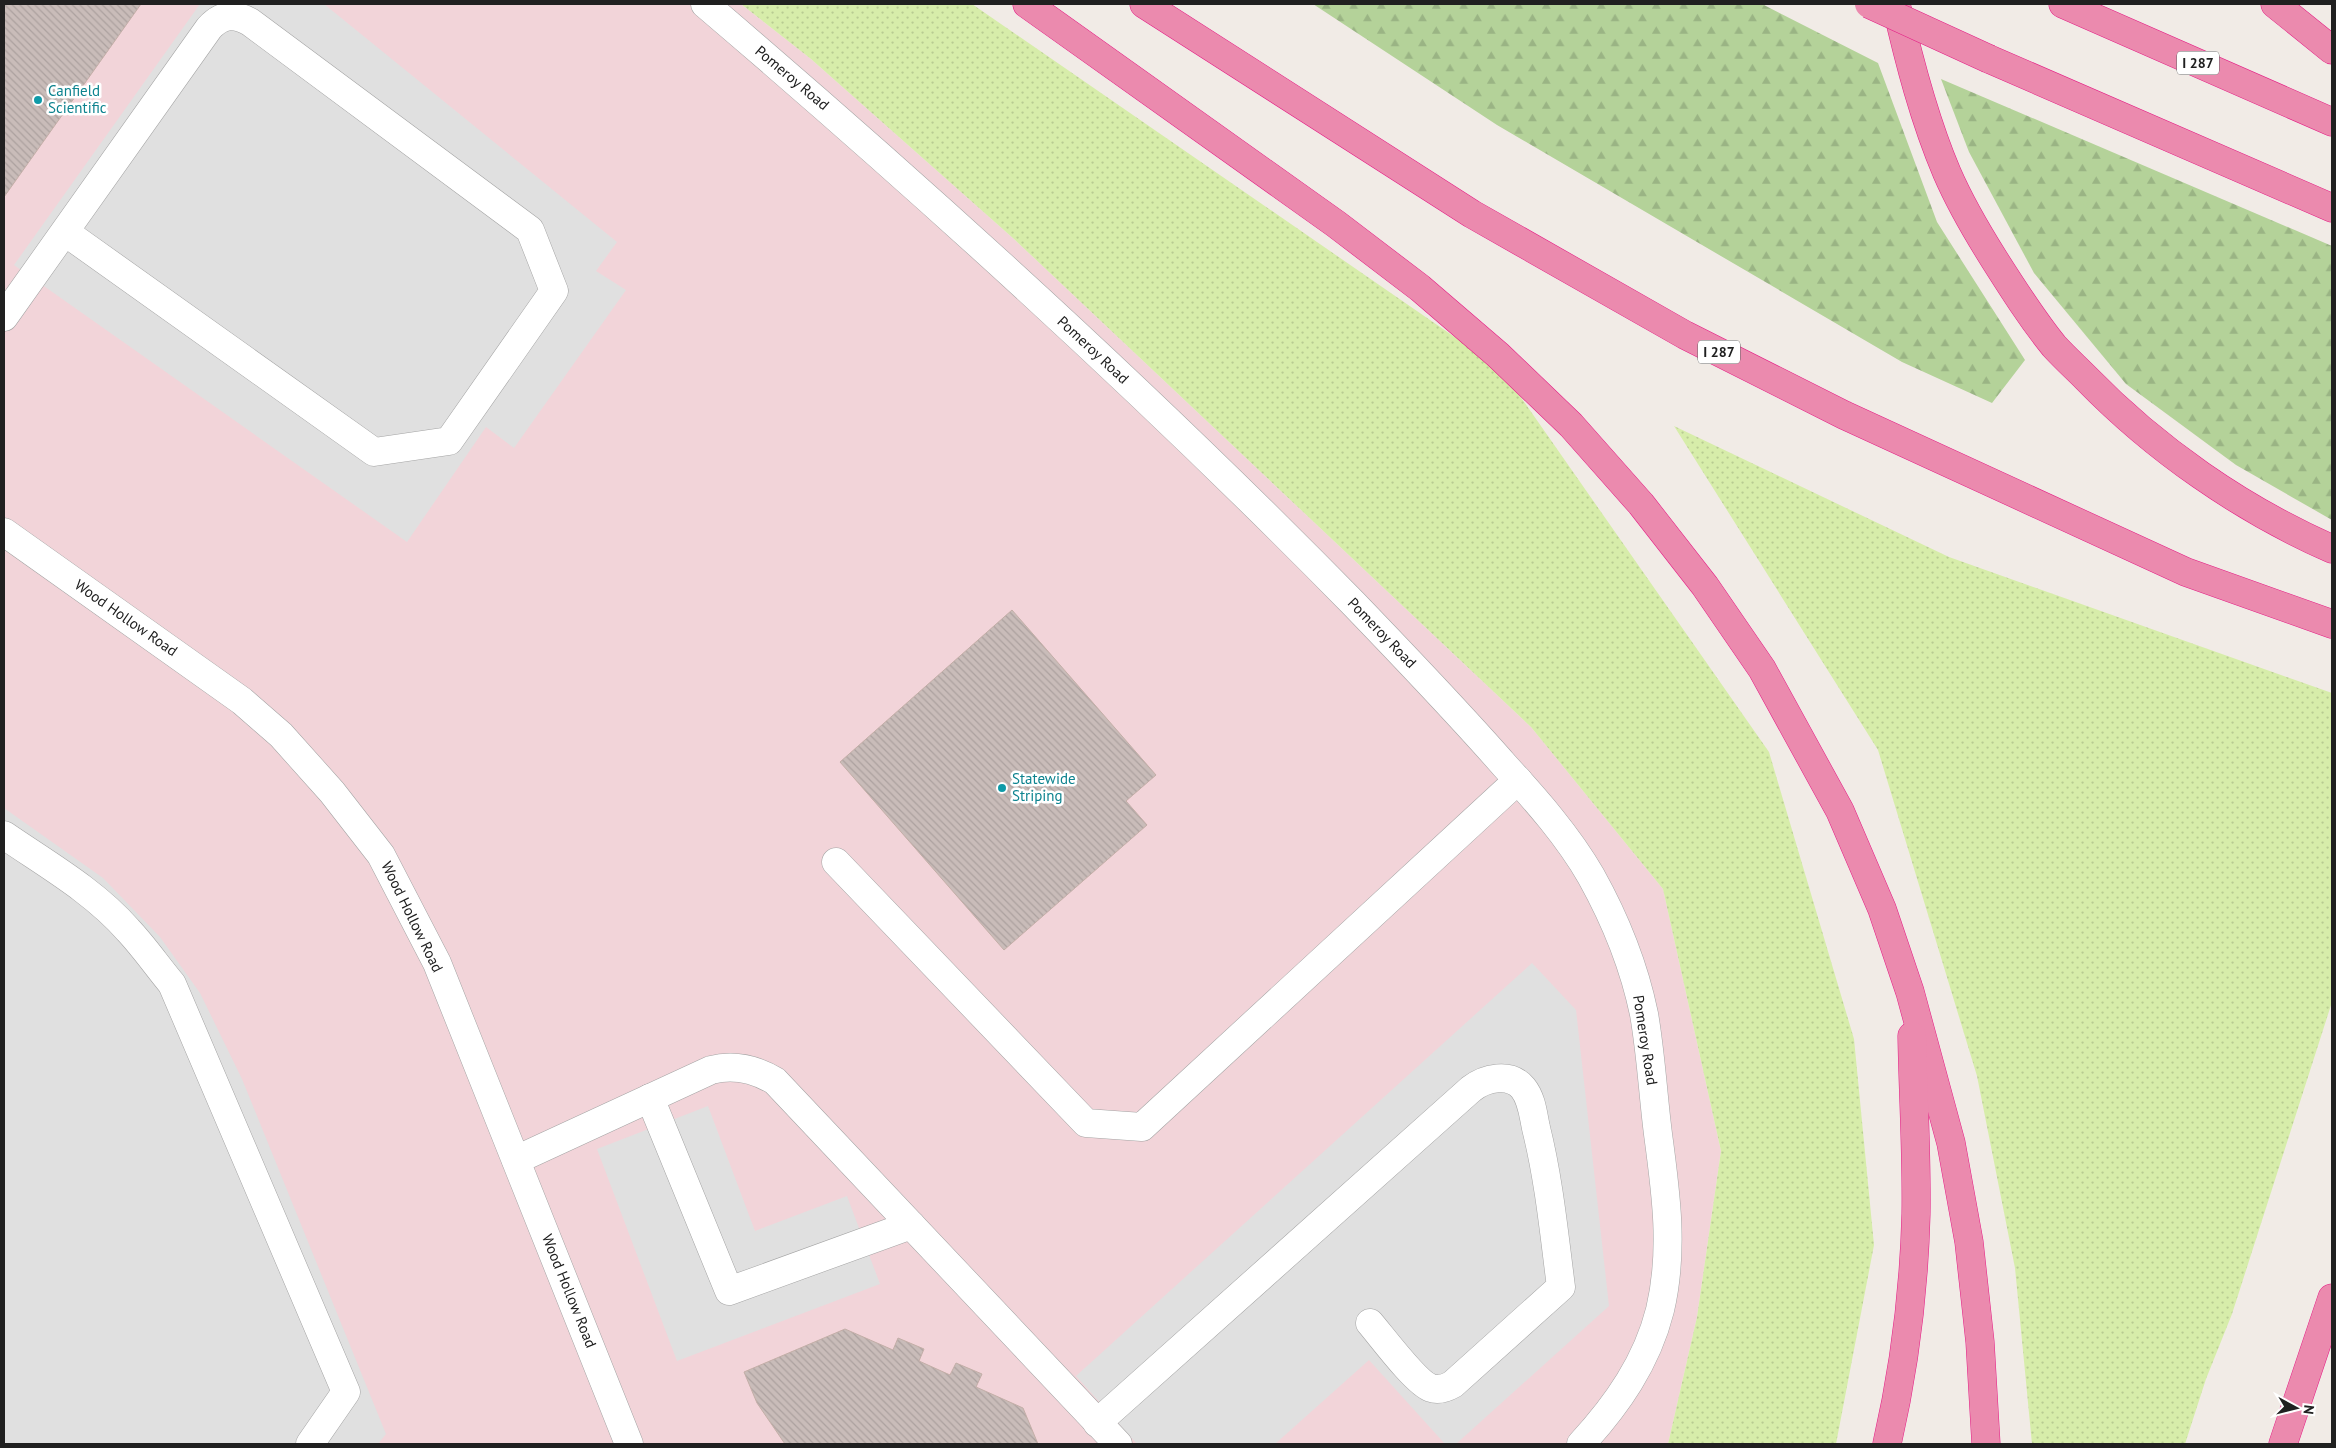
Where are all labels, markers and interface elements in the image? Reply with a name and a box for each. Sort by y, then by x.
street label: Pomeroy Road [751,41,833,114]
road number: I 287 [2177,52,2219,74]
place label: Canfield Scientific [48,81,107,117]
marker: Canfield Scientific [32,94,44,106]
street label: Pomeroy Road [1054,312,1133,388]
road number: I 287 [1698,341,1740,364]
street label: Wood Hollow Road [71,575,181,660]
street label: Pomeroy Road [1344,593,1421,672]
place label: Statewide Striping [1012,769,1076,805]
marker: Statewide Striping [996,782,1008,794]
street label: Wood Hollow Road [377,858,448,975]
street label: Pomeroy Road [1629,994,1662,1086]
street label: Wood Hollow Road [538,1231,601,1351]
north arrow [2271,1383,2321,1433]
text: N [2299,1404,2318,1415]

